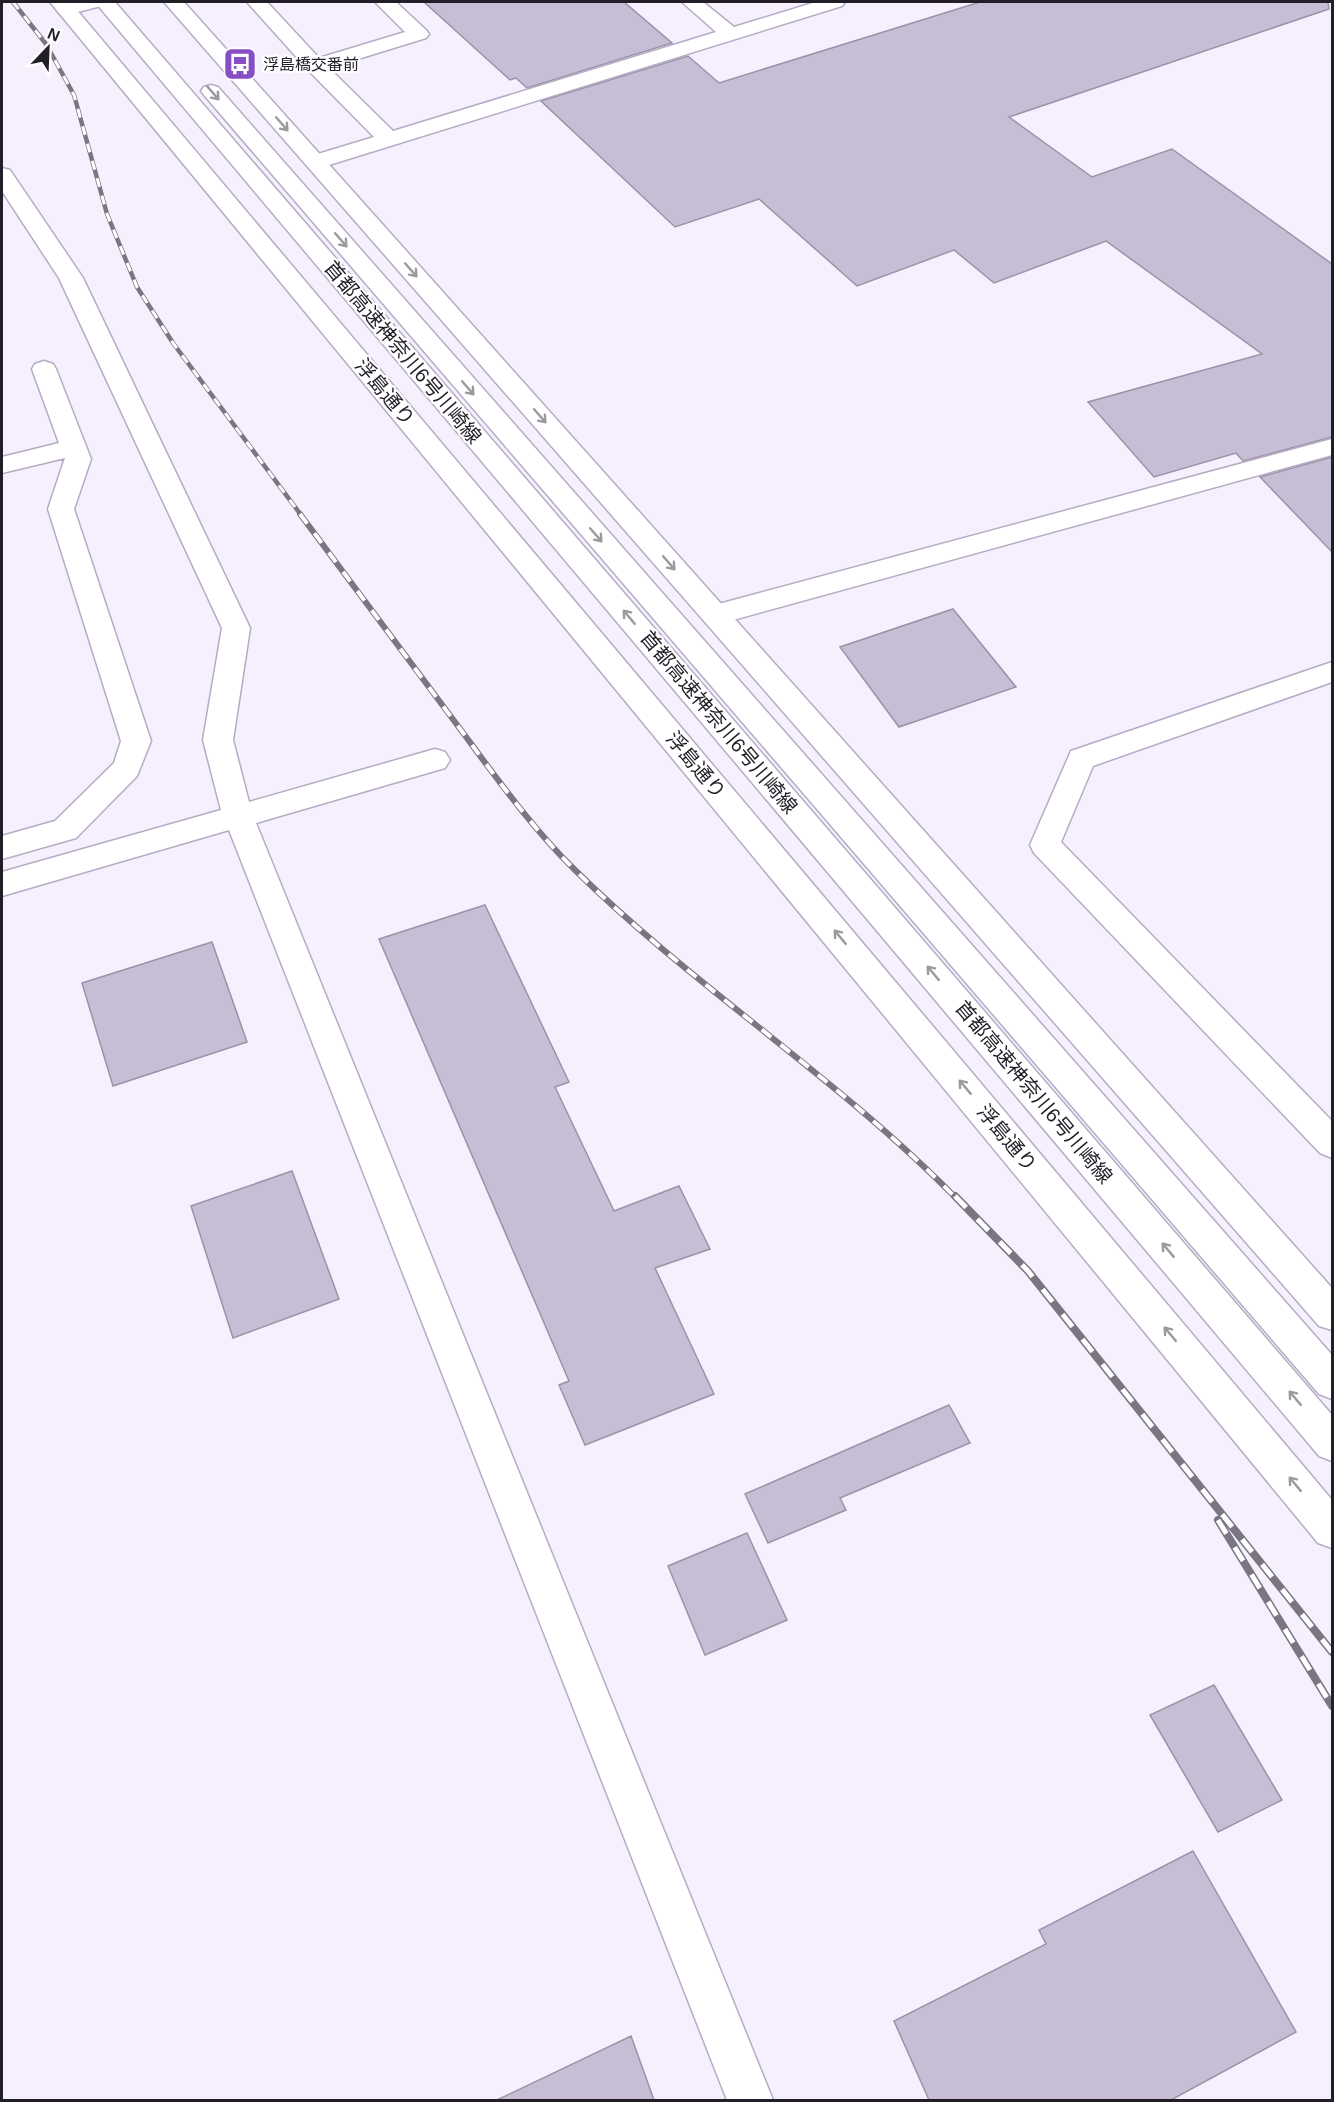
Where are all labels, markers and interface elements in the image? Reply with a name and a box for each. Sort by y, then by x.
north arrow [18,18,78,78]
text: N [45,25,62,45]
bus stop icon: 浮島橋交番前 [222,46,258,82]
place label: 浮島橋交番前 [263,56,359,73]
one-way arrow [206,85,220,100]
one-way arrow [275,116,289,131]
one-way arrow [334,232,347,248]
street label: 首都高速神奈川6号川崎線 [320,256,486,448]
one-way arrow [404,262,418,277]
street label: 浮島通り [351,354,419,430]
one-way arrow [462,380,475,396]
one-way arrow [533,408,547,423]
one-way arrow [589,527,603,542]
one-way arrow [662,555,676,570]
one-way arrow [622,610,636,625]
street label: 首都高速神奈川6号川崎線 [636,626,802,818]
street label: 浮島通り [662,727,730,803]
one-way arrow [833,930,847,945]
one-way arrow [926,966,940,981]
street label: 首都高速神奈川6号川崎線 [951,996,1117,1188]
one-way arrow [958,1080,972,1095]
street label: 浮島通り [973,1100,1041,1176]
one-way arrow [1161,1243,1175,1258]
one-way arrow [1164,1326,1177,1342]
one-way arrow [1288,1390,1301,1406]
one-way arrow [1288,1477,1302,1492]

